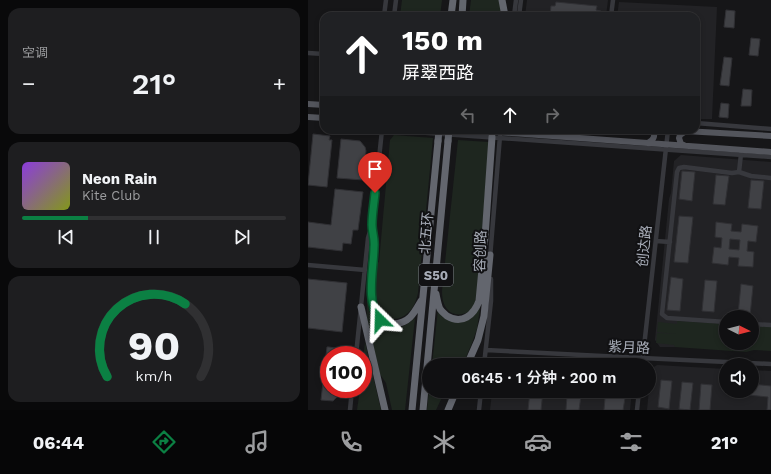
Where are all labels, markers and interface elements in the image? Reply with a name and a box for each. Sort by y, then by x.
text: 150 m [402,24,483,57]
icon: ahead [336,28,388,80]
text: 空调 [22,45,48,60]
text: 屏翠西路 [402,62,474,83]
text: 21° [132,66,176,101]
text: − [22,71,35,96]
text: + [273,71,286,96]
icon: left [457,104,479,126]
icon: ahead [499,104,521,126]
icon: right [541,104,563,126]
pin [358,152,392,193]
icon: arrive [364,158,386,180]
text: Neon Rain [82,170,157,188]
text: Kite Club [82,188,140,203]
street label: 北五环 [416,211,436,255]
street label: 创达路 [634,224,654,268]
icon: previous [55,226,77,248]
icon: pause [143,226,165,248]
icon: next [231,226,253,248]
street label: 容创路 [471,230,489,272]
road number: S50 [419,264,453,286]
position arrow [359,299,401,341]
north arrow [719,310,759,350]
map controls [719,310,759,398]
text: 90 [128,321,180,370]
street label: 紫月路 [608,338,650,356]
speed limit sign: 100 [320,346,372,398]
button: sound [719,358,759,398]
text: km/h [136,368,172,384]
text: 06:45 · 1 分钟 · 200 m [462,369,616,387]
icon: directions [150,428,178,456]
icon: music [243,428,271,456]
icon: phone [337,428,365,456]
icon: climate [430,428,458,456]
icon: car [524,428,552,456]
icon: filters [617,428,645,456]
text: 06:44 [33,432,84,453]
text: 21° [711,432,738,453]

